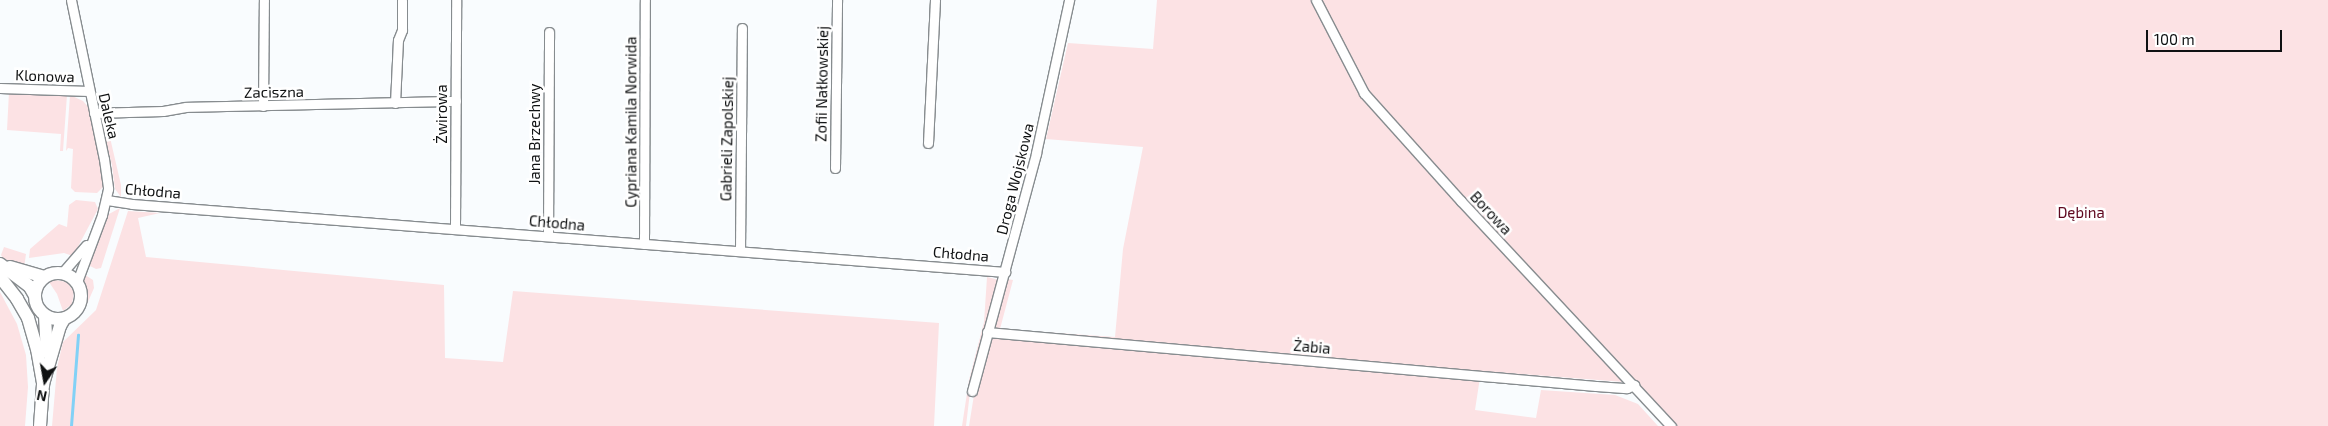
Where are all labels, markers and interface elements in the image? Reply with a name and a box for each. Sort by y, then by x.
scale bar [2148,20,2284,52]
street label: Zofii Nałkowskiej [812,26,832,142]
text: 100 m [2154,30,2195,48]
street label: Cypriana Kamila Norwida [622,36,640,208]
street label: Klonowa [15,66,75,86]
street label: Gabrieli Zapolskiej [717,77,737,201]
street label: Zaciszna [244,82,304,102]
street label: Żwirowa [433,84,451,144]
street label: Jana Brzechwy [526,84,544,184]
street label: Daleka [95,91,123,141]
street label: Droga Wojskowa [992,121,1038,237]
street label: Chłodna [124,180,182,202]
street label: Borowa [1466,188,1516,238]
park label: Dębina [2057,204,2105,222]
street label: Chłodna [528,212,586,234]
street label: Chłodna [932,243,990,265]
street label: Żabia [1293,336,1331,358]
north arrow [20,356,70,406]
text: N [35,387,48,406]

